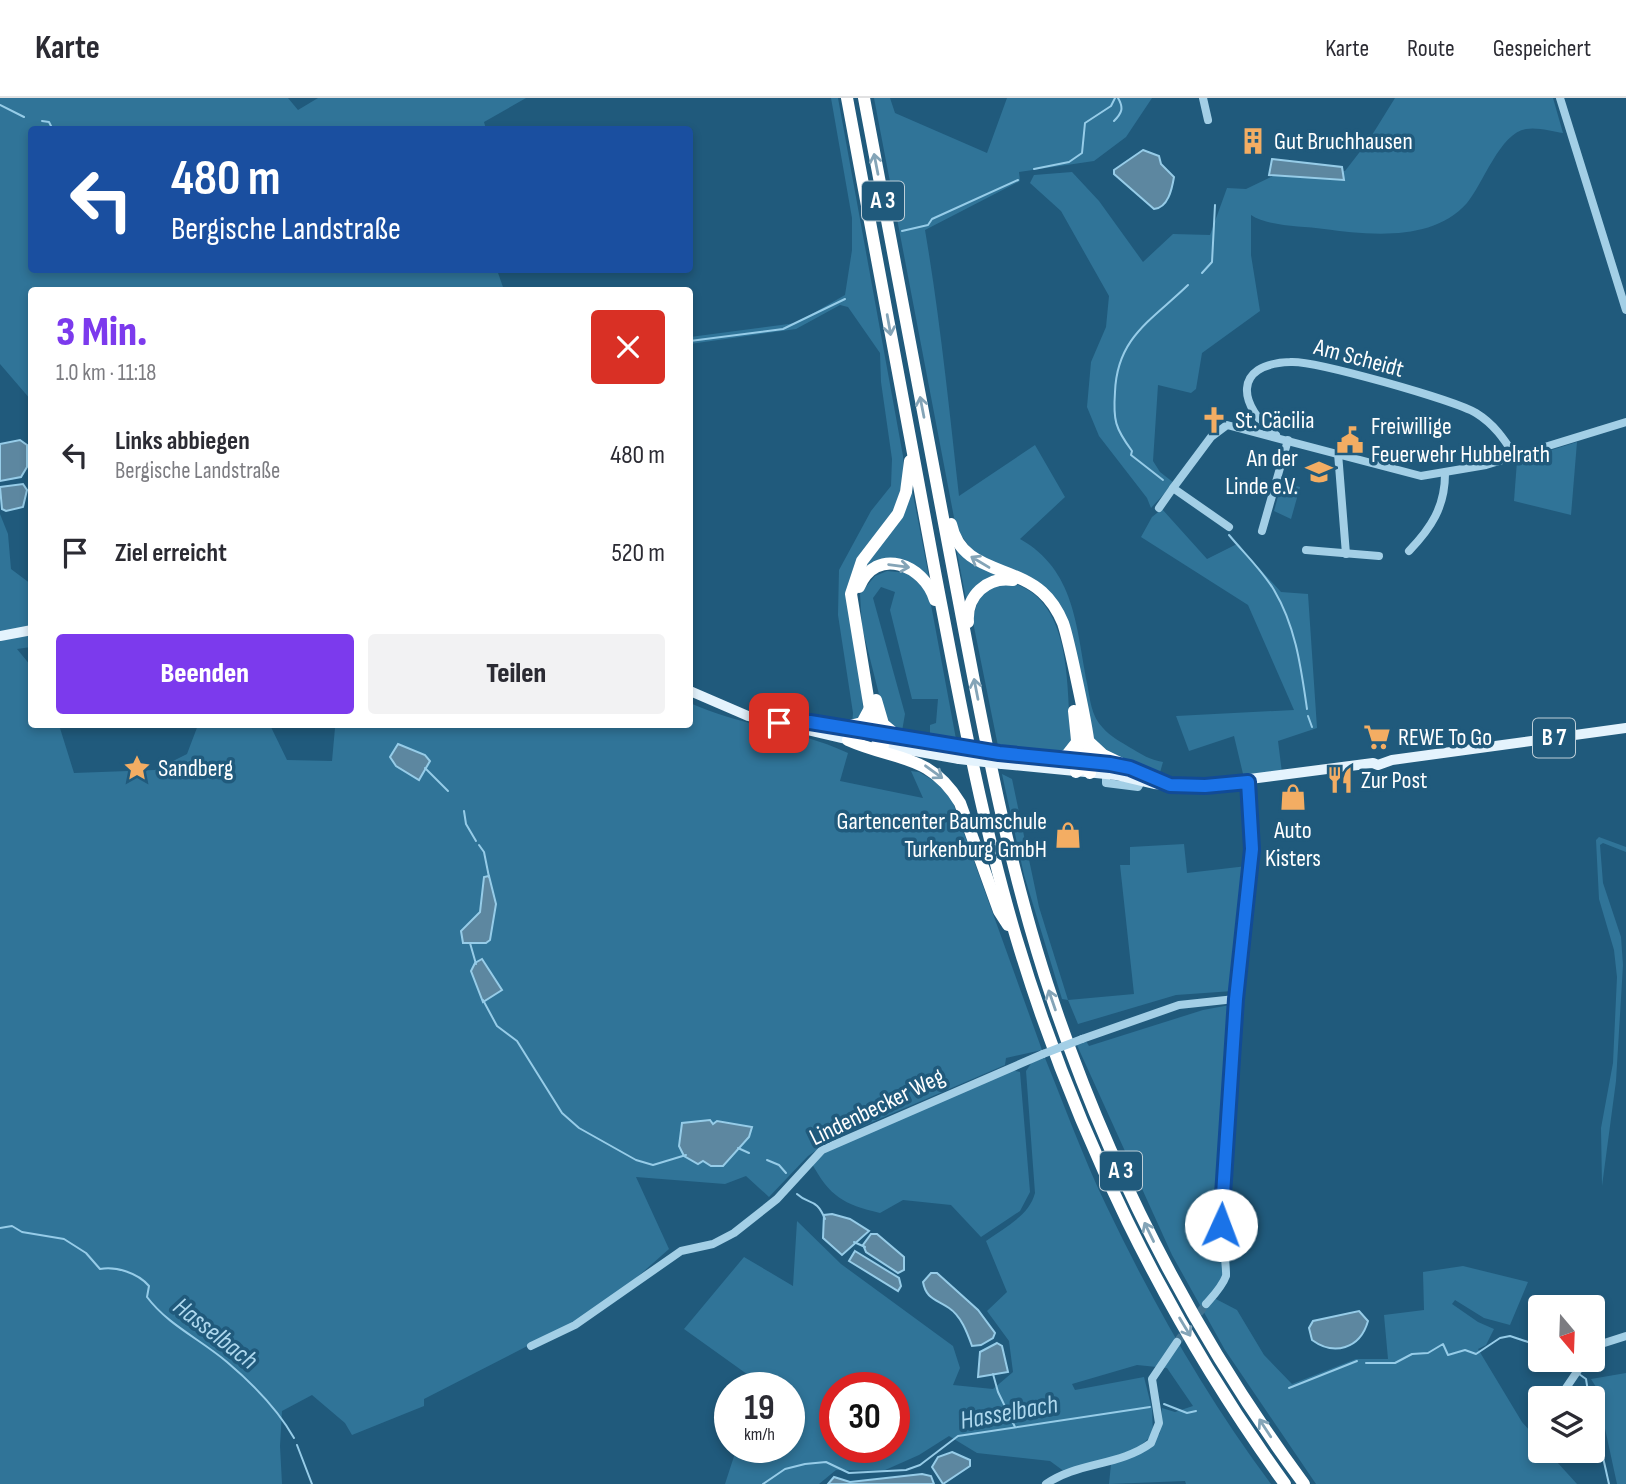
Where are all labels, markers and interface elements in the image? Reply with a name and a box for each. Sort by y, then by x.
text: Karte [35,28,100,68]
text: Karte [1325,34,1369,63]
text: Route [1407,34,1455,63]
text: Gespeichert [1493,34,1591,63]
building icon: Gut Bruchhausen [1238,126,1268,156]
place label: Gut Bruchhausen [1274,127,1413,156]
text: 480 m [171,150,280,209]
one-way arrow [869,153,882,176]
icon: left [56,154,147,245]
road number: A 3 [862,181,904,220]
text: Bergische Landstraße [171,210,401,249]
text: 3 Min. [56,307,147,358]
button: close [591,310,665,384]
one-way arrow [883,313,896,336]
street label: Am Scheidt [1310,332,1407,384]
text: 1.0 km · 11:18 [56,359,156,387]
one-way arrow [915,397,928,419]
church icon: St. Cäcilia [1199,405,1229,435]
place label: St. Cäcilia [1235,406,1314,435]
place label: Freiwillige Feuerwehr Hubbelrath [1371,412,1550,469]
public building icon: Freiwillige Feuerwehr Hubbelrath [1335,425,1365,455]
text: Links abbiegen [115,426,250,457]
icon: left [56,436,94,474]
text: 480 m [610,440,665,471]
place label: An der Linde e.V. [1225,444,1298,501]
text: Bergische Landstraße [115,457,280,485]
school or university icon: An der Linde e.V. [1304,457,1334,487]
icon: arrive [56,534,94,572]
text: Ziel erreicht [115,538,227,569]
text: 520 m [611,538,665,569]
one-way arrow [971,555,991,569]
one-way arrow [887,560,910,573]
button: Beenden [56,634,354,714]
button: Teilen [368,634,665,714]
one-way arrow [969,678,982,701]
pin [749,693,809,753]
icon: arrive [760,704,798,742]
road number: B 7 [1533,718,1575,758]
supermarket icon: REWE To Go [1362,722,1392,752]
place label: REWE To Go [1398,723,1492,752]
place icon: Sandberg [122,753,152,783]
place label: Sandberg [158,754,233,783]
one-way arrow [924,764,943,779]
restaurant icon: Zur Post [1325,765,1355,795]
place label: Zur Post [1361,766,1427,795]
shop icon: Auto Kisters [1278,782,1308,812]
place label: Gartencenter Baumschule Turkenburg GmbH [837,807,1047,864]
place label: Auto Kisters [1265,816,1321,873]
shop icon: Gartencenter Baumschule Turkenburg GmbH [1053,820,1083,850]
one-way arrow [1045,989,1058,1011]
street label: Lindenbecker Weg [805,1062,949,1152]
road number: A 3 [1100,1152,1142,1190]
position arrow [1184,1188,1258,1262]
one-way arrow [1142,1222,1156,1243]
water label: Hasselbach [167,1291,263,1377]
north arrow [1528,1295,1605,1372]
map controls [1528,1295,1605,1463]
one-way arrow [1178,1316,1192,1336]
speed limit sign: 30 [819,1372,910,1463]
button: layers [1528,1386,1605,1463]
text: 19 [744,1387,775,1430]
water label: Hasselbach [958,1389,1060,1437]
one-way arrow [1258,1419,1273,1438]
text: km/h [744,1424,775,1445]

